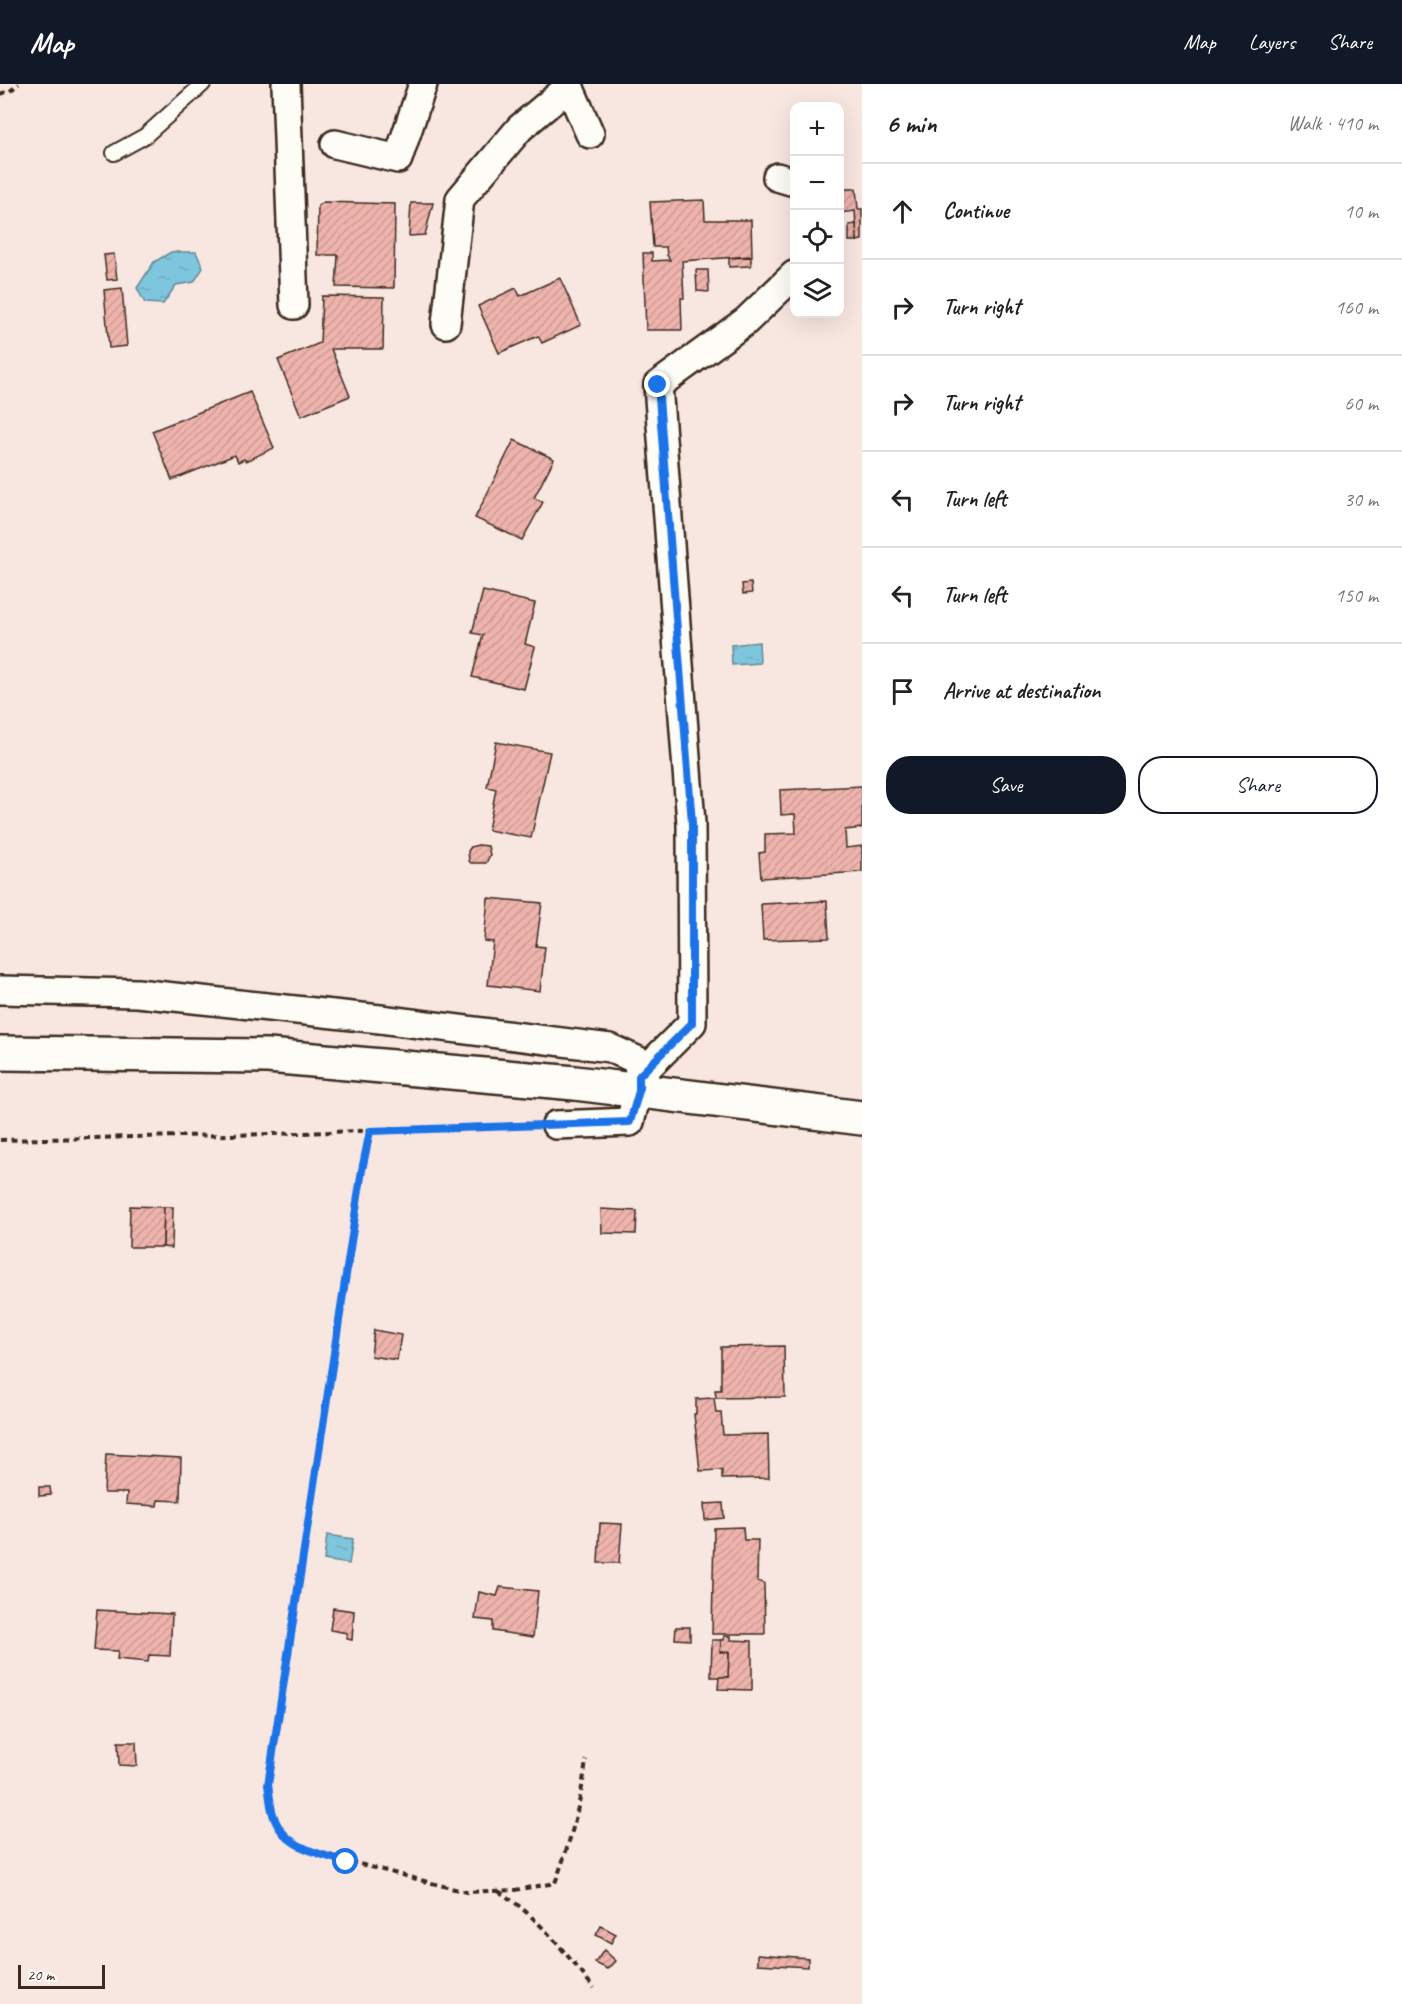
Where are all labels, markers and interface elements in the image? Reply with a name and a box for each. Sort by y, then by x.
text: Map [30,25,73,60]
text: Map [1183,29,1216,55]
text: Layers [1249,29,1295,55]
text: Share [1328,29,1372,55]
map controls [790,102,844,318]
button: + [790,102,844,156]
text: 6 min [886,107,936,140]
text: Walk · 410 m [1288,111,1378,136]
button: − [790,156,844,210]
icon: ahead [886,195,919,228]
text: Continue [943,197,1009,225]
text: 10 m [1344,199,1378,224]
button: locate [790,210,844,264]
button: layers [790,264,844,318]
icon: right [886,291,919,324]
text: Turn right [943,293,1020,321]
text: 160 m [1335,295,1378,320]
route end [644,371,670,397]
icon: right [886,387,919,420]
text: Turn right [943,389,1020,417]
text: 60 m [1344,391,1378,416]
icon: left [886,483,919,516]
text: Turn left [943,485,1007,513]
text: 30 m [1344,487,1378,512]
icon: left [886,579,919,612]
text: Turn left [943,581,1007,609]
text: 150 m [1335,583,1378,608]
icon: arrive [886,675,919,708]
text: Arrive at destination [943,677,1100,705]
button: Save [886,756,1126,814]
button: Share [1138,756,1378,814]
route start [332,1848,358,1874]
scale bar [18,1962,105,1990]
text: 20 m [27,1965,54,1985]

